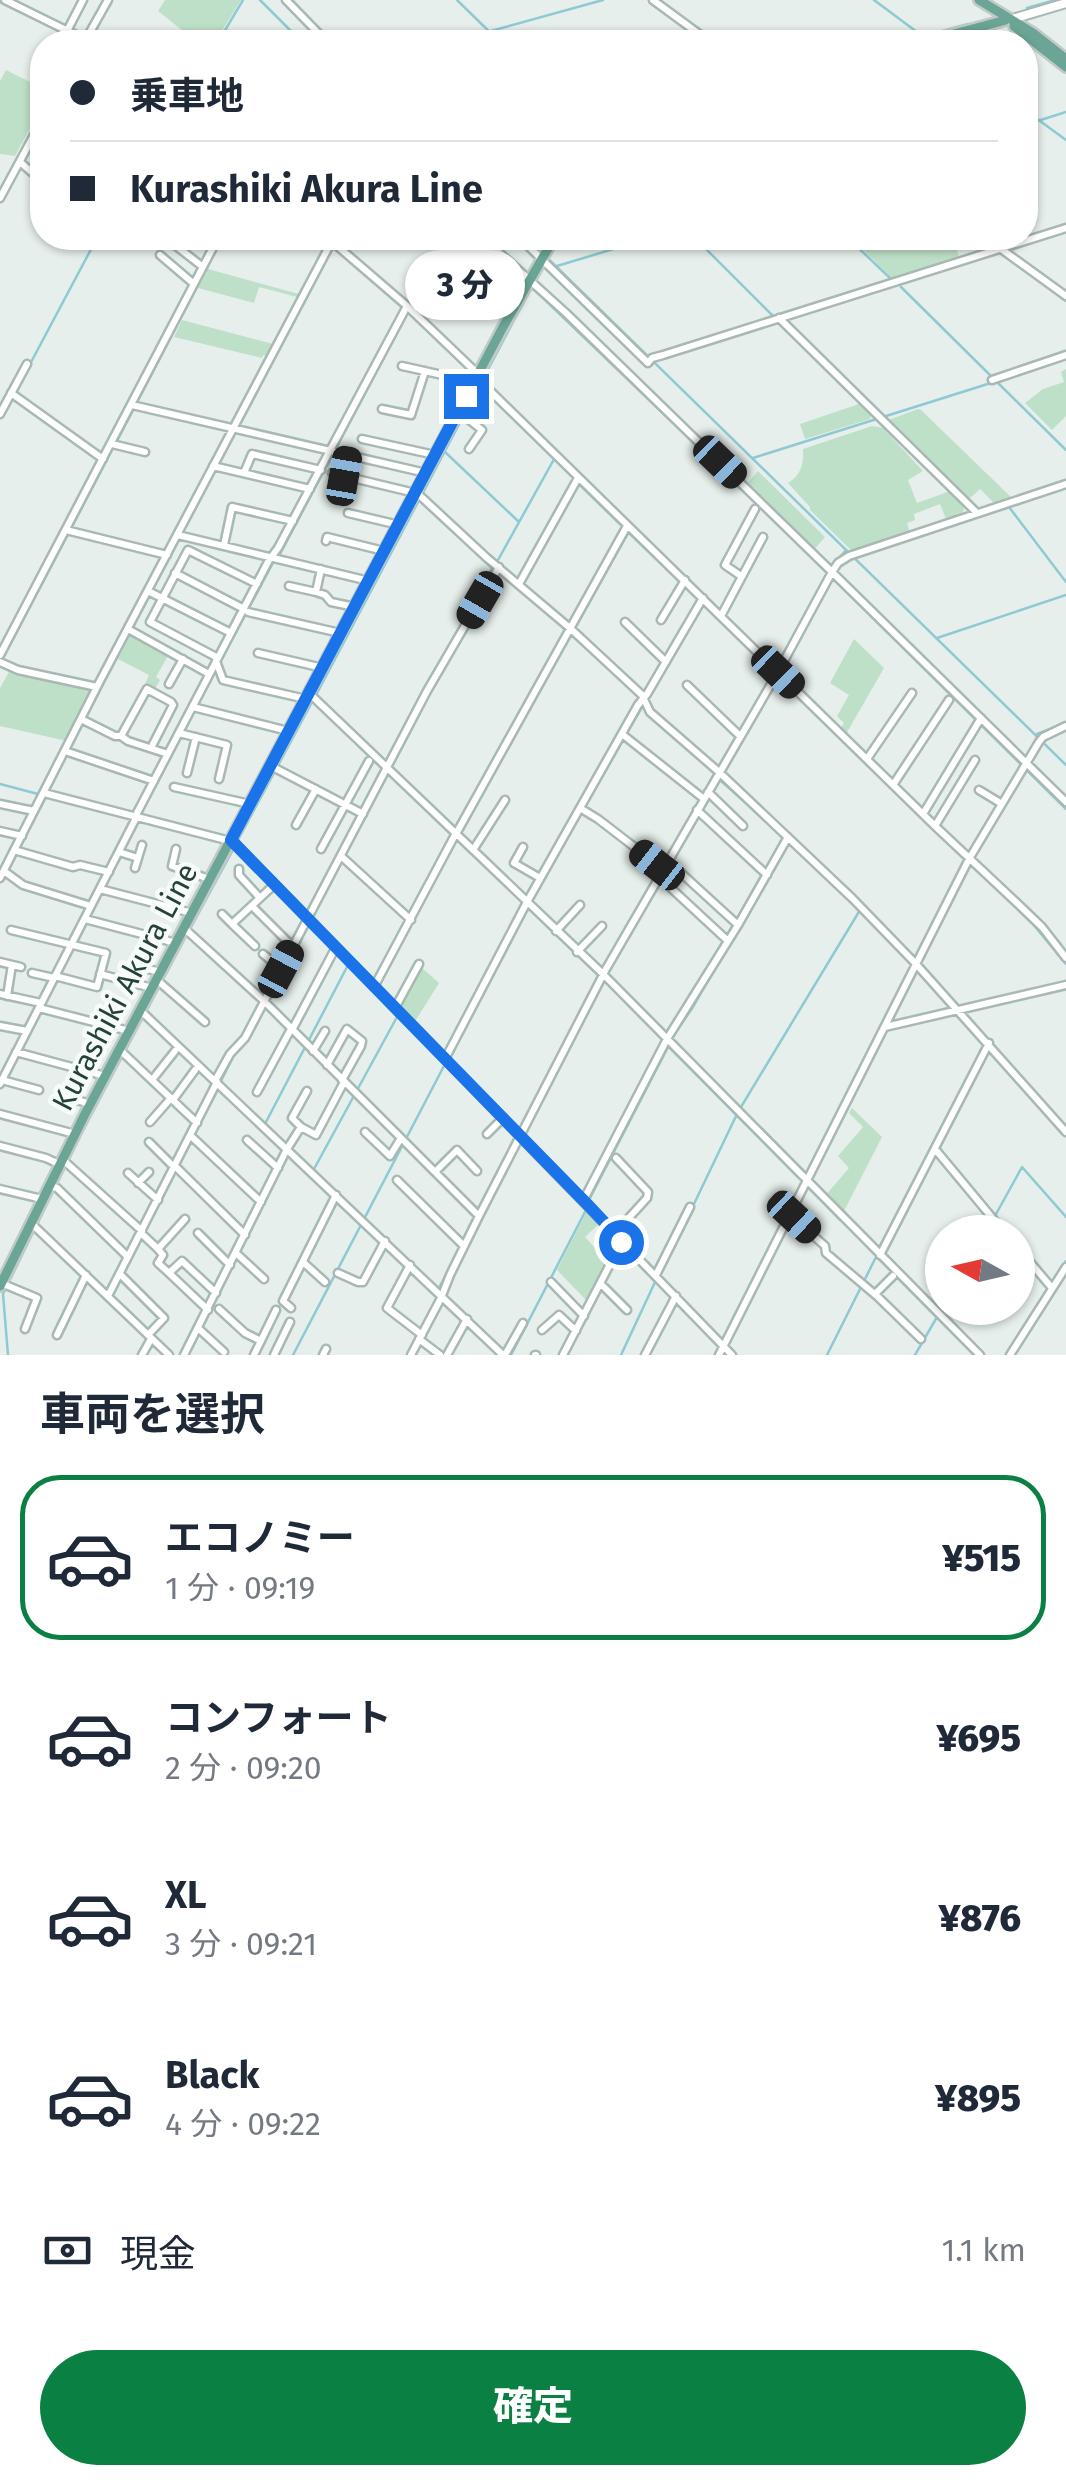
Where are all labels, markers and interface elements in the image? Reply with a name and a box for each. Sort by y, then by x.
text: 乗車地 [130,73,244,119]
text: Kurashiki Akura Line [130,166,483,212]
callout: 3 分 [406,251,526,321]
text: 3 分 [437,266,493,304]
route end [444,374,489,419]
car [688,430,752,494]
car [324,444,364,508]
car [452,567,508,633]
car [746,640,810,704]
car [624,835,690,895]
street label: Kurashiki Akura Line [45,857,205,1117]
car [254,935,308,1003]
car [762,1186,826,1248]
north arrow [925,1215,1035,1325]
map controls [925,1215,1035,1325]
route start [599,1220,644,1265]
text: 車両を選択 [40,1388,265,1442]
icon: car [45,1513,135,1603]
text: エコノミー [165,1515,355,1561]
text: ¥515 [942,1535,1021,1581]
text: 1 分 · 09:19 [165,1569,315,1607]
icon: car [45,1693,135,1783]
text: コンフォート [165,1695,392,1741]
text: ¥695 [937,1715,1021,1761]
text: 2 分 · 09:20 [165,1749,322,1787]
text: XL [165,1872,207,1918]
icon: car [45,1873,135,1963]
text: ¥876 [938,1895,1021,1941]
text: 3 分 · 09:21 [165,1925,317,1963]
text: Black [165,2052,260,2098]
icon: car [45,2053,135,2143]
text: ¥895 [935,2075,1021,2121]
text: 4 分 · 09:22 [165,2105,321,2143]
icon: cash [40,2223,95,2278]
text: 現金 [120,2231,196,2277]
text: 1.1 km [942,2231,1026,2269]
button: 確定 [40,2350,1026,2465]

